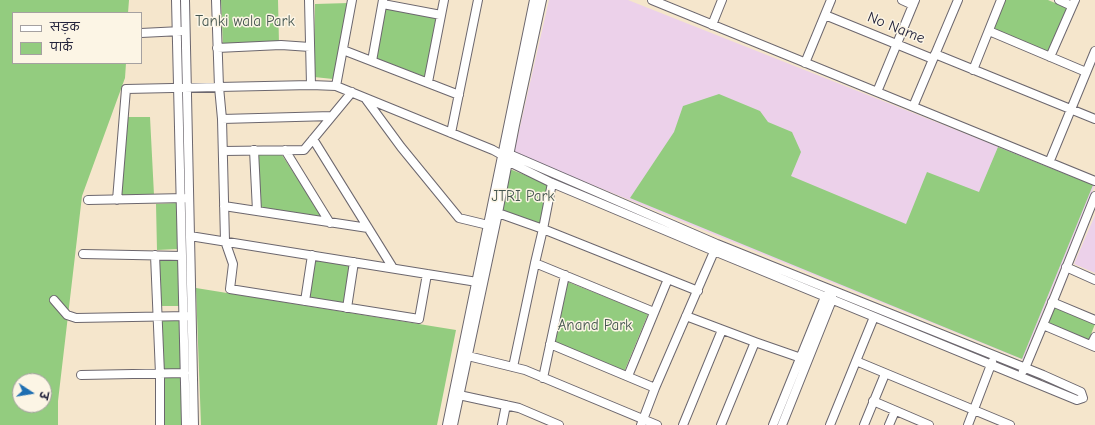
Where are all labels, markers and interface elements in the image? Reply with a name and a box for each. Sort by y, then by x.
street label: No Name [865,8,927,48]
legend [12,12,142,64]
park label: Tanki wala Park [195,13,295,31]
text: सड़क [50,20,80,34]
text: पार्क [50,40,73,54]
park label: JTRI Park [491,188,555,206]
park label: Anand Park [558,317,632,335]
north arrow [12,373,52,413]
text: उ [36,390,50,400]

